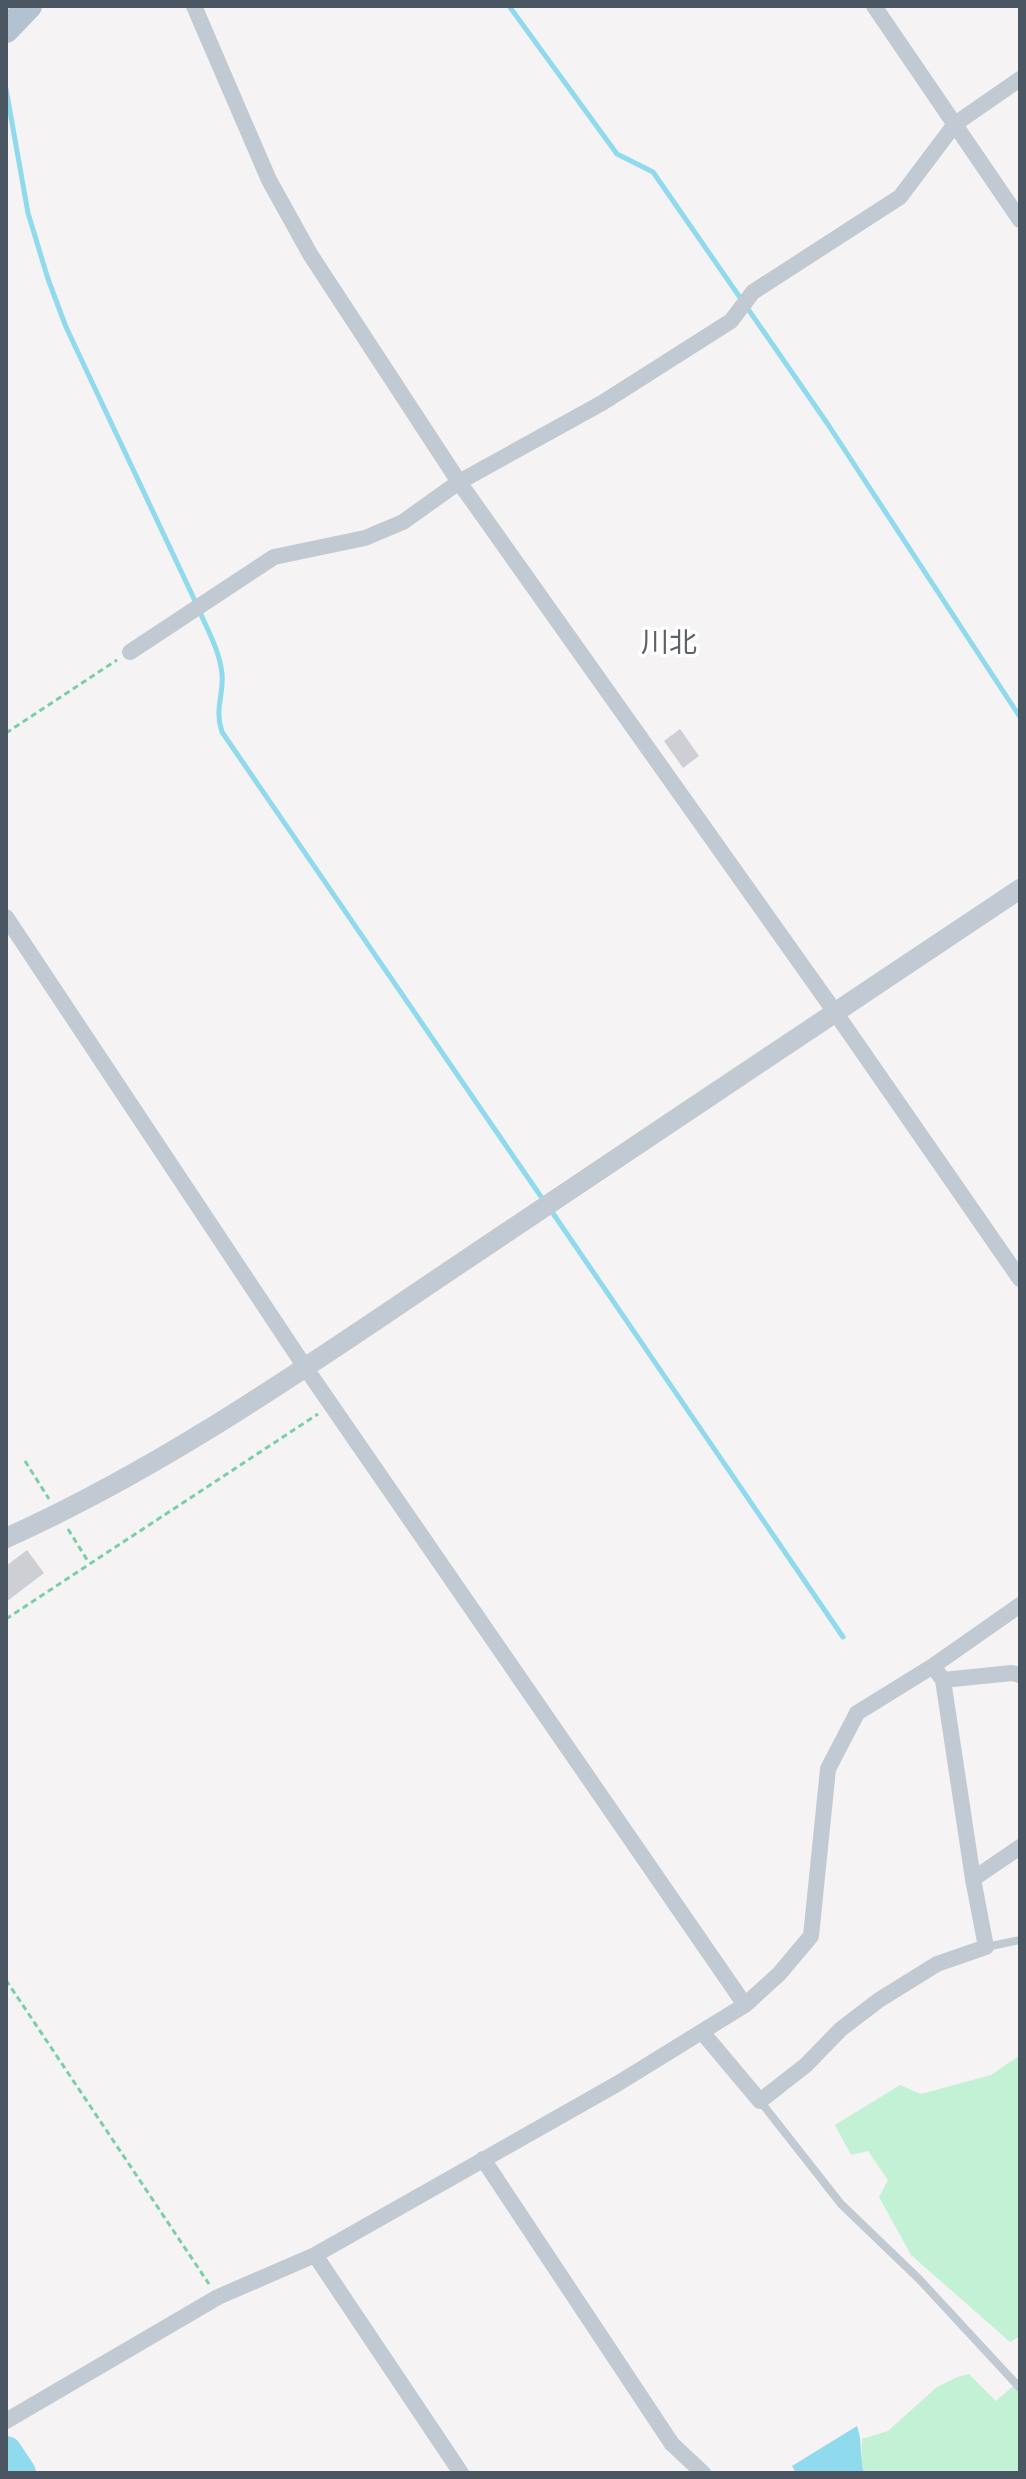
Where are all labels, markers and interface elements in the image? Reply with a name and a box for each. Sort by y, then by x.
district label: 川北 [641,623,697,660]

